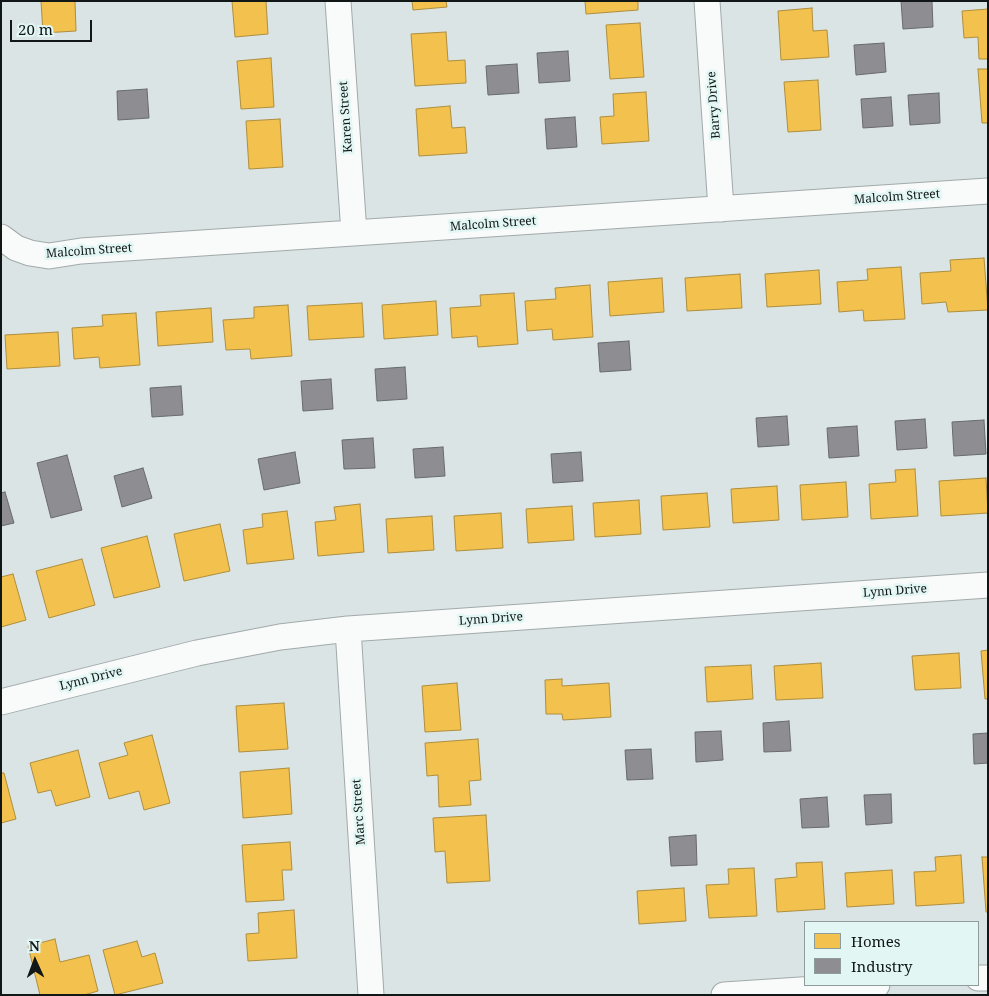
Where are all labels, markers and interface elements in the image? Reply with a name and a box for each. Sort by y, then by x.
scale bar [12,10,95,42]
text: 20 m [18,19,53,39]
street label: Barry Drive [704,71,724,139]
street label: Karen Street [336,81,356,153]
street label: Malcolm Street [853,187,941,207]
street label: Malcolm Street [449,214,537,234]
street label: Malcolm Street [45,241,133,261]
street label: Lynn Drive [863,582,927,600]
street label: Lynn Drive [459,610,523,628]
street label: Lynn Drive [58,664,124,694]
street label: Marc Street [350,779,368,845]
legend [804,921,979,986]
text: Homes [851,931,901,951]
north arrow [10,936,60,986]
text: N [29,936,40,955]
text: Industry [851,956,913,976]

